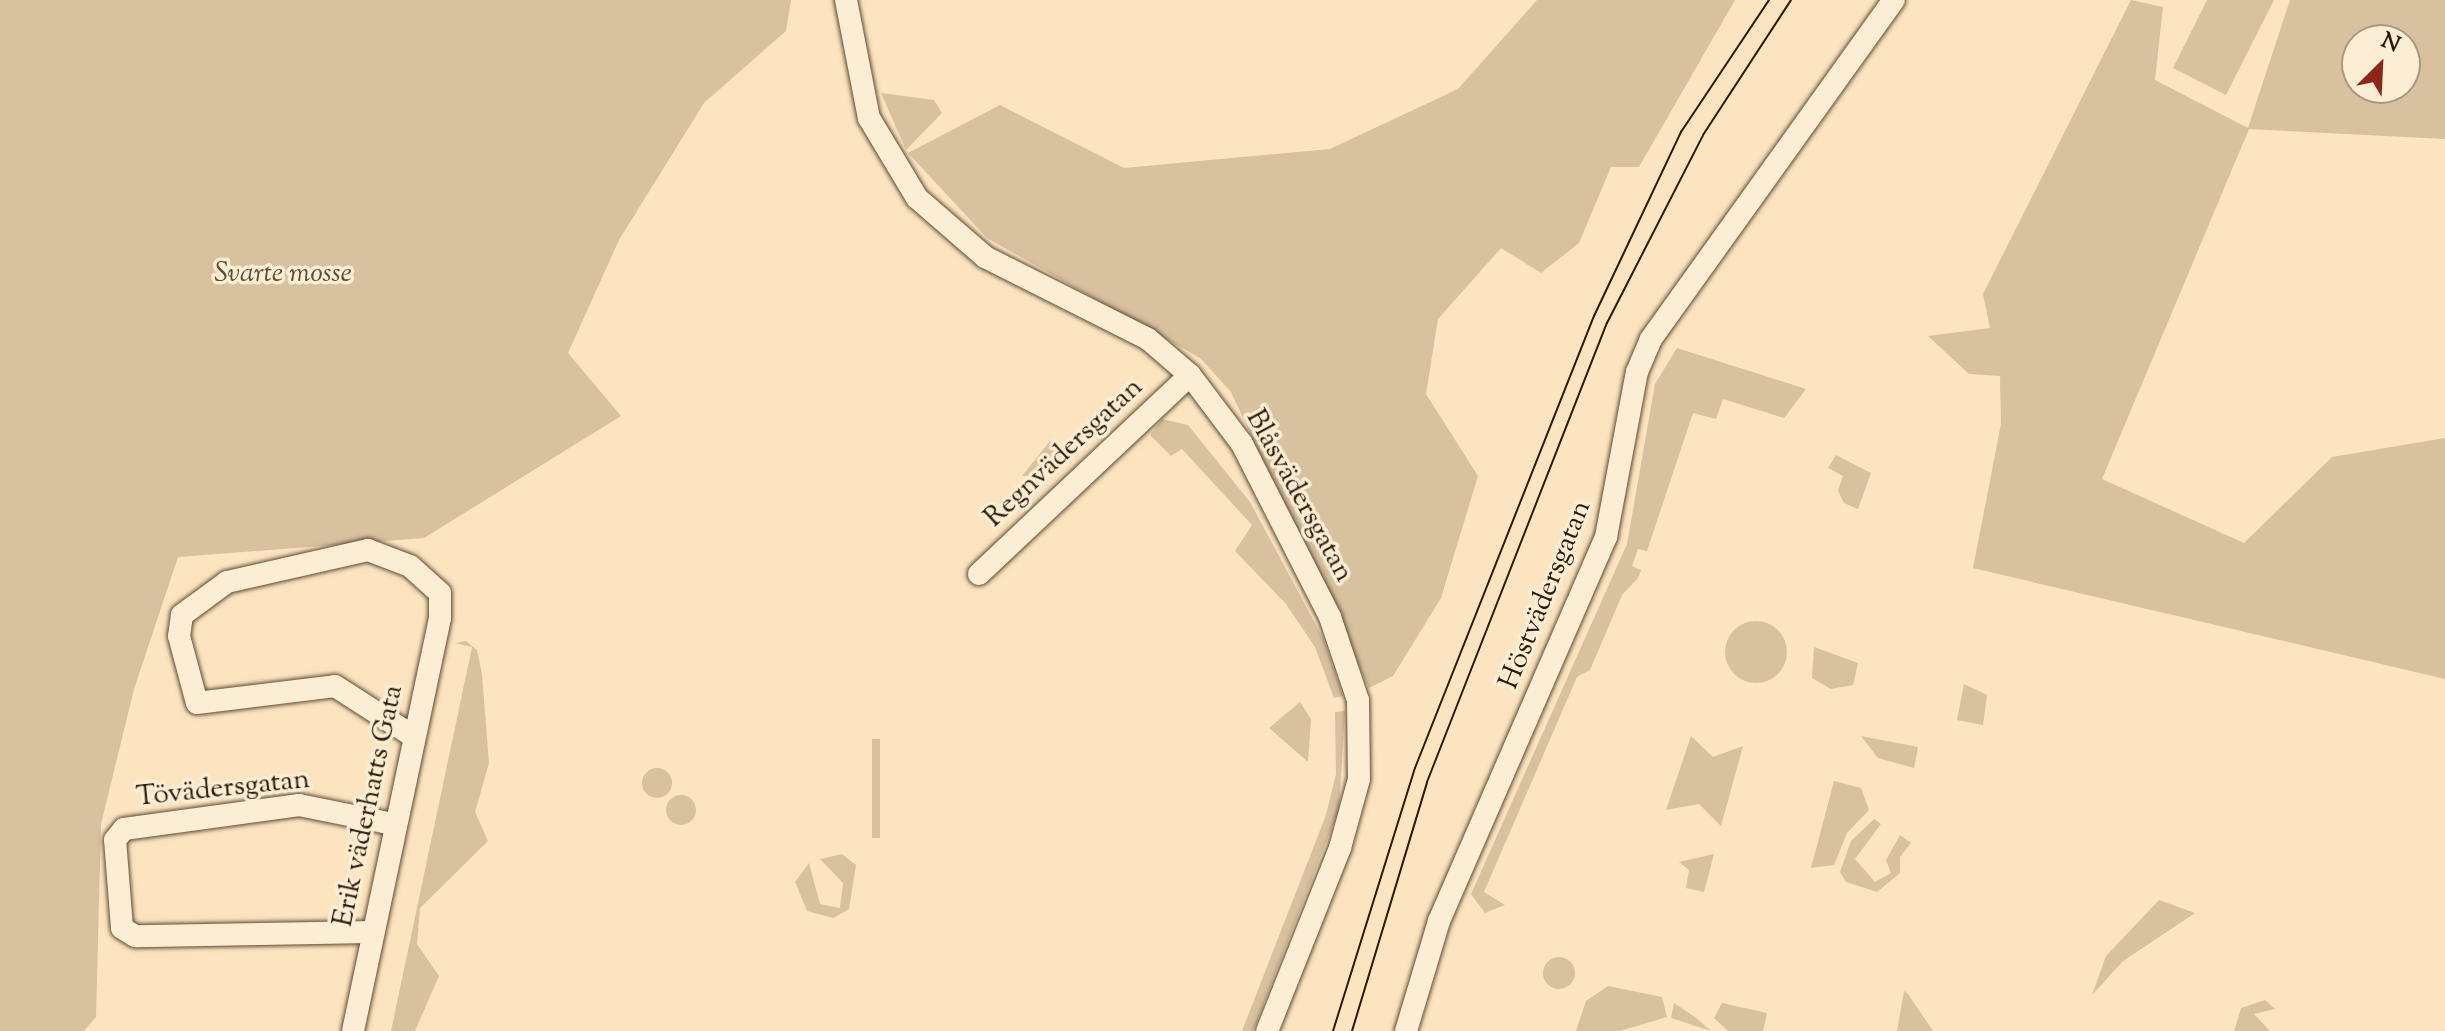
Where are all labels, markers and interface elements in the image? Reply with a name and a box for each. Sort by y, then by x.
north arrow [2341,24,2421,104]
text: N [2375,26,2404,62]
park label: Svarte mosse [214,257,352,291]
street label: Regnvädersgatan [978,371,1150,535]
street label: Blåsvädersgatan [1238,404,1360,588]
street label: Höstvädersgatan [1493,496,1599,694]
street label: Erik väderhatts Gata [327,682,411,930]
street label: Tövädersgatan [135,763,311,815]

